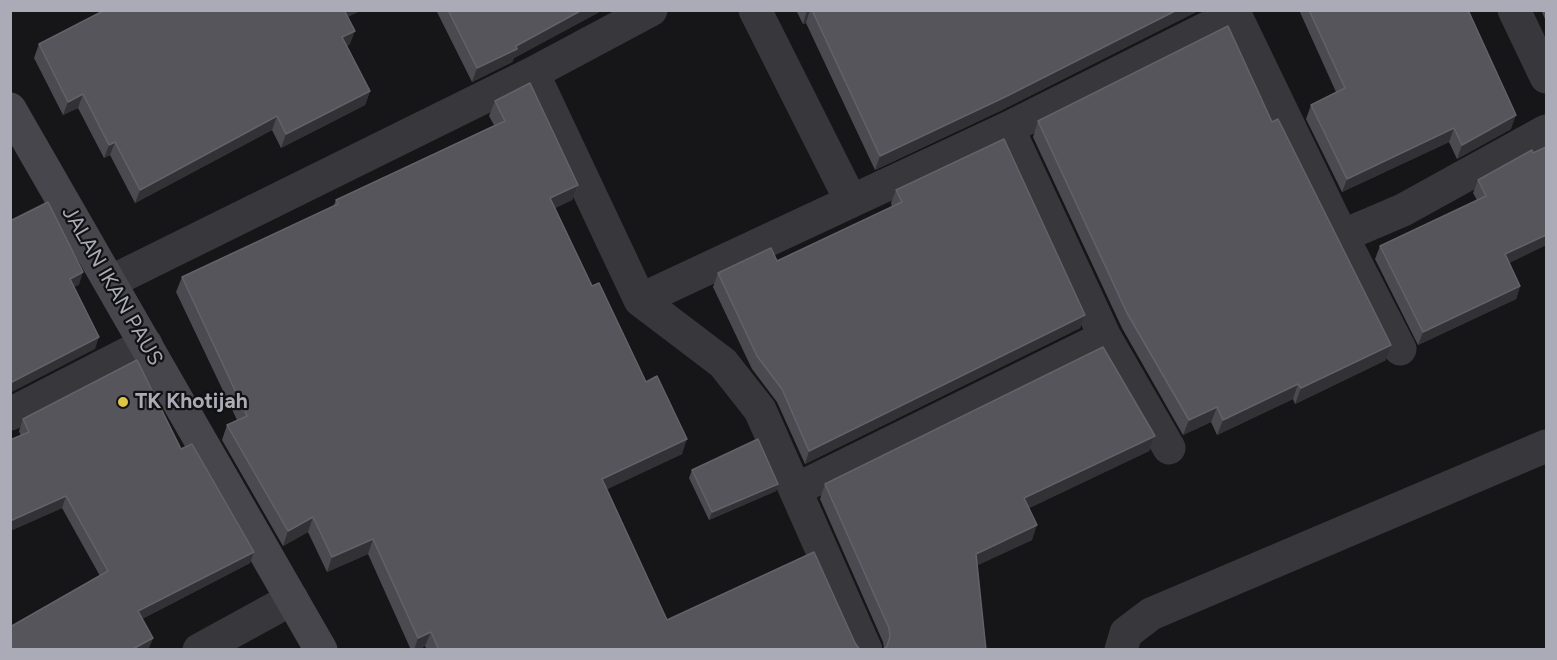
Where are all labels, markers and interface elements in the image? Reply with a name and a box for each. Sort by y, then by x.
street label: JALAN IKAN PAUS [56,202,168,370]
place label: TK Khotijah [135,389,248,415]
marker: TK Khotijah [116,395,130,409]

